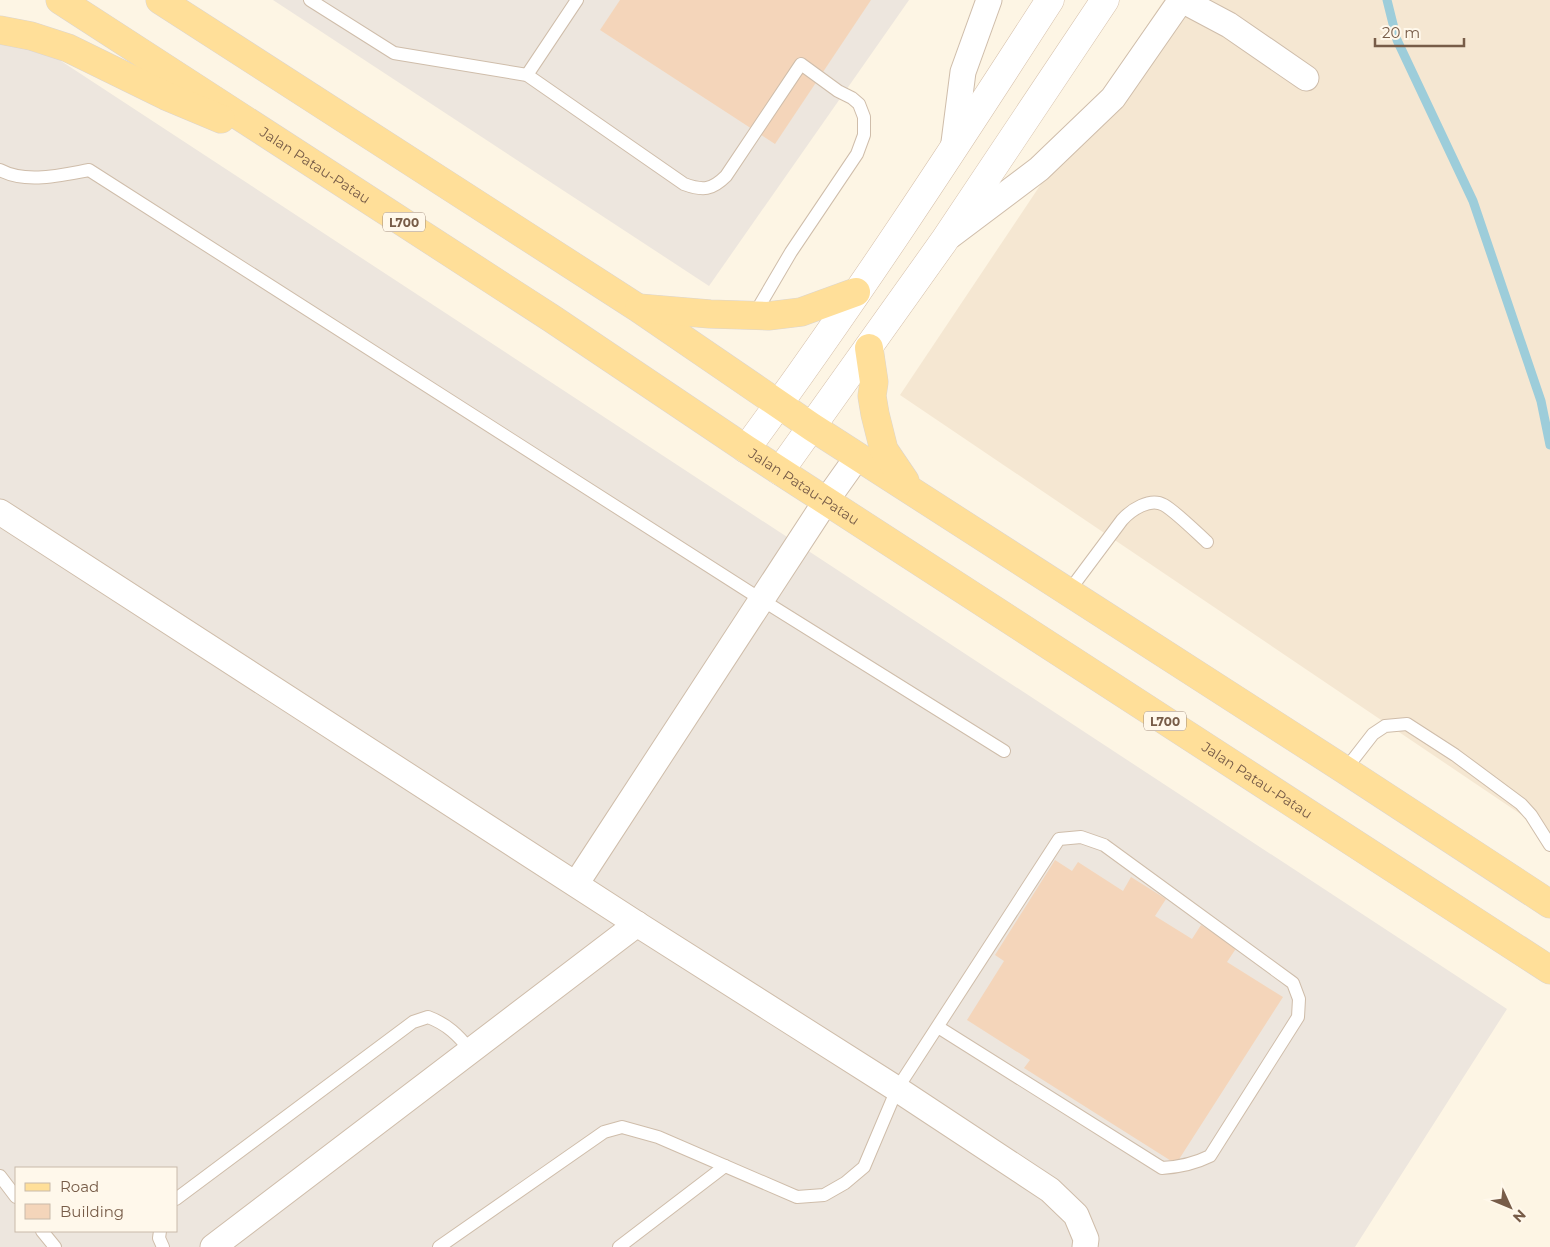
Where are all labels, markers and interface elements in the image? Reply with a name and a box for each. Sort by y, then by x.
scale bar [1375,15,1464,47]
text: 20 m [1382,23,1420,42]
street label: Jalan Patau-Patau [256,122,374,208]
road number: L700 [383,212,425,232]
street label: Jalan Patau-Patau [744,444,863,529]
road number: L700 [1144,711,1186,730]
street label: Jalan Patau-Patau [1198,737,1316,823]
legend [15,1167,178,1232]
text: Road [60,1177,99,1196]
north arrow [1485,1182,1535,1232]
text: Building [60,1202,124,1221]
text: N [1509,1206,1530,1226]

